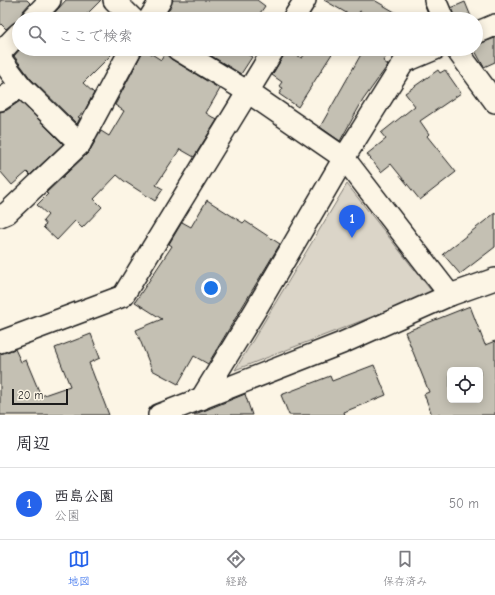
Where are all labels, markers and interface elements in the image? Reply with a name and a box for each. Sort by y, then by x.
search box [12,12,483,56]
icon: search [26,23,48,45]
text: ここで検索 [58,27,133,45]
pin: 1 [339,205,365,238]
your location [201,278,221,298]
map controls [447,367,483,403]
button: locate [447,367,483,403]
scale bar [12,387,68,406]
text: 20 m [18,389,43,402]
text: 周辺 [16,434,50,453]
text: 西島公園 [54,487,114,505]
text: 1 [26,496,32,511]
text: 50 m [449,496,479,511]
text: 公園 [54,508,80,523]
tab: 地図 [68,548,90,588]
tab: 経路 [225,548,247,588]
tab: 保存済み [383,548,427,588]

